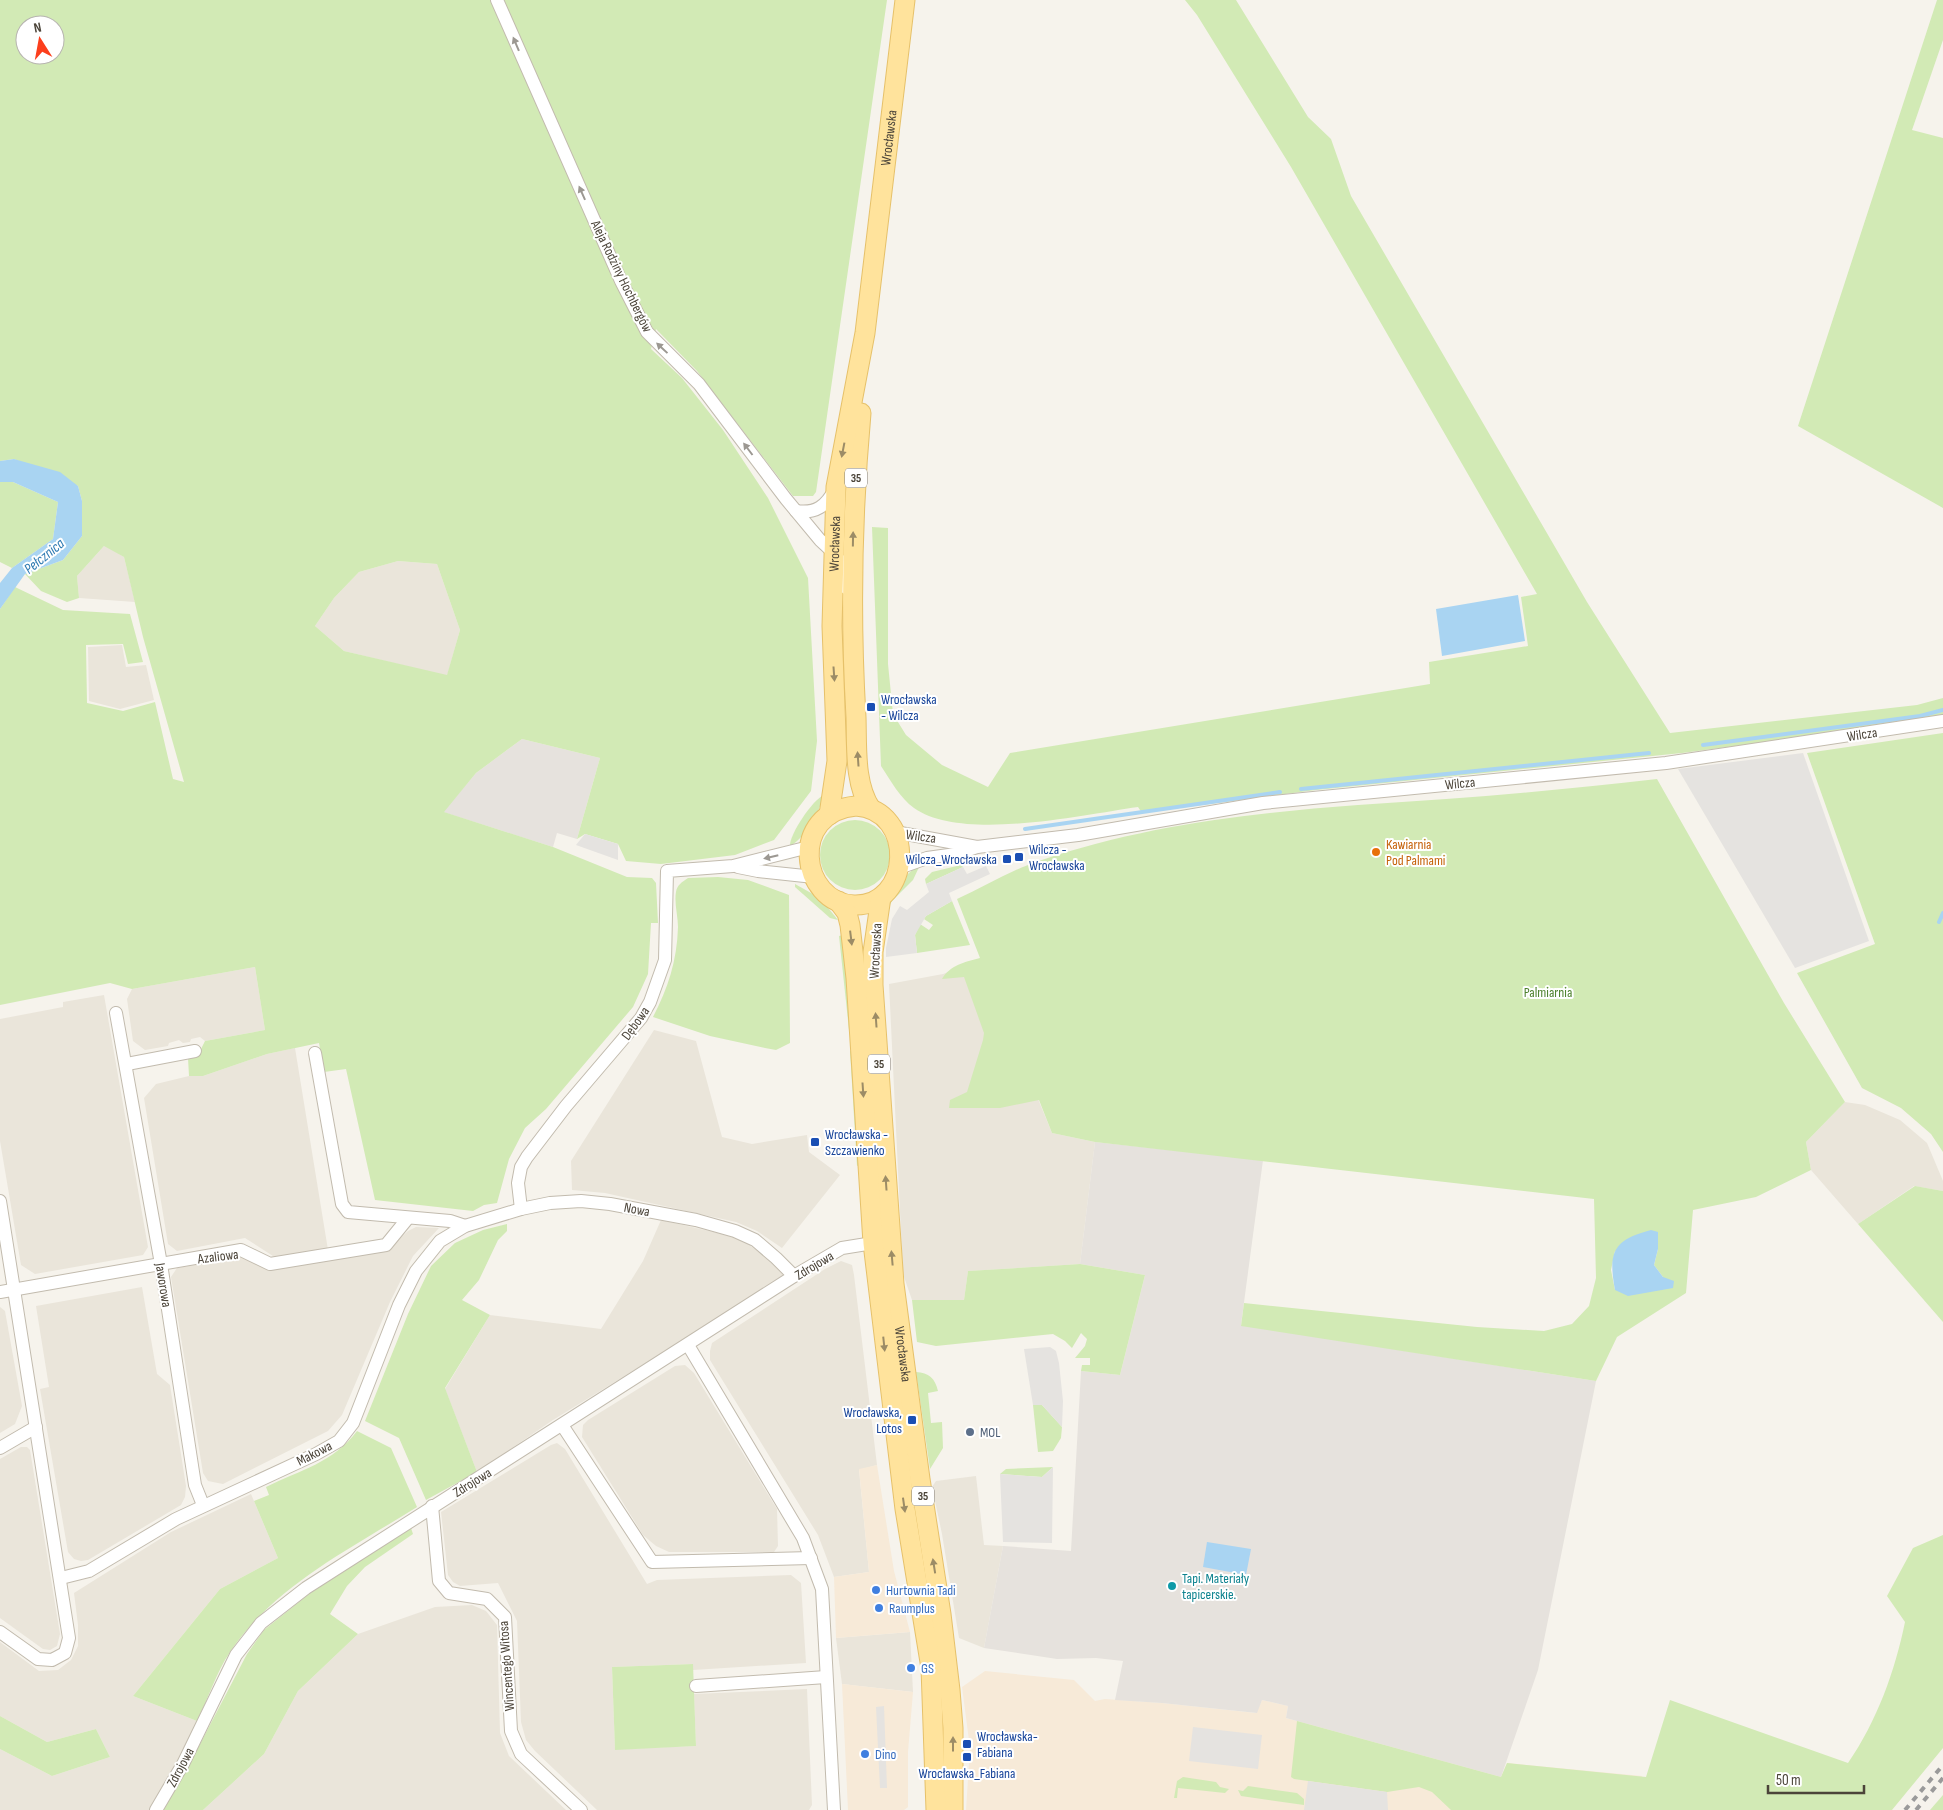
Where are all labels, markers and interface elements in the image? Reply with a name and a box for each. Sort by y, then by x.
north arrow [15,15,65,65]
text: N [32,19,43,37]
one-way arrow [512,37,520,51]
street label: Wrocławska [877,109,901,167]
one-way arrow [577,186,585,200]
street label: Aleja Rodziny Hochbergów [587,217,656,335]
one-way arrow [656,342,668,354]
one-way arrow [743,442,753,456]
one-way arrow [839,442,847,457]
road number: 35 [845,468,867,488]
street label: Wrocławska [826,516,844,572]
one-way arrow [850,531,858,547]
water label: Pełcznica [20,534,68,579]
one-way arrow [831,667,839,683]
place label: Wrocławska - Wilcza [881,691,937,724]
marker: Wrocławska - Wilcza [865,701,877,713]
street label: Wilcza [1846,724,1878,745]
one-way arrow [854,751,862,767]
street label: Wilcza [1444,773,1476,794]
street label: Wilcza [905,826,937,847]
place label: Kawiarnia Pod Palmami [1386,836,1445,869]
place label: Wilcza - Wrocławska [1029,841,1085,874]
marker: Kawiarnia Pod Palmami [1370,846,1382,858]
place label: Wilcza_Wrocławska [906,851,997,868]
marker: Wilcza - Wrocławska [1013,851,1025,863]
one-way arrow [764,853,779,861]
marker: Wilcza_Wrocławska [1001,853,1013,865]
street label: Wrocławska [866,923,885,979]
one-way arrow [848,930,856,946]
park label: Palmiarnia [1524,984,1572,1001]
street label: Dębowa [618,1003,653,1043]
one-way arrow [871,1012,879,1028]
road number: 35 [868,1054,890,1074]
one-way arrow [860,1082,868,1098]
place label: Wrocławska - Szczawienko [825,1126,888,1159]
marker: Wrocławska - Szczawienko [809,1136,821,1148]
one-way arrow [882,1174,890,1190]
street label: Nowa [623,1199,651,1220]
street label: Azaliowa [196,1246,239,1268]
street label: Zdrojowa [792,1247,837,1284]
one-way arrow [888,1249,896,1265]
street label: Jaworowa [151,1261,175,1308]
street label: Wrocławska [891,1325,915,1383]
one-way arrow [880,1336,888,1352]
place label: Wrocławska, Lotos [844,1404,902,1437]
marker: Wrocławska, Lotos [906,1414,918,1426]
place label: MOL [980,1424,1000,1441]
marker: MOL [964,1426,976,1438]
street label: Makowa [294,1437,335,1470]
street label: Zdrojowa [450,1464,495,1501]
road number: 35 [912,1486,934,1505]
one-way arrow [900,1497,908,1513]
one-way arrow [929,1558,937,1574]
place label: Tapi. Materiały tapicerskie. [1182,1570,1250,1603]
marker: Tapi. Materiały tapicerskie. [1166,1580,1178,1592]
place label: Hurtownia Tadi [886,1582,956,1599]
marker: Hurtownia Tadi [870,1584,882,1596]
place label: Raumplus [889,1600,935,1617]
marker: Raumplus [873,1602,885,1614]
street label: Wincentego Witosa [495,1620,518,1712]
place label: GS [921,1660,934,1677]
marker: GS [905,1662,917,1674]
place label: Wrocławska- Fabiana [977,1728,1038,1761]
one-way arrow [949,1736,957,1752]
marker: Wrocławska- Fabiana [961,1738,973,1750]
street label: Zdrojowa [163,1745,198,1790]
place label: Dino [875,1746,896,1763]
marker: Dino [859,1748,871,1760]
marker: Wrocławska_Fabiana [961,1751,973,1763]
scale bar [1768,1762,1864,1794]
place label: Wrocławska_Fabiana [919,1765,1015,1782]
text: 50 m [1776,1771,1801,1790]

